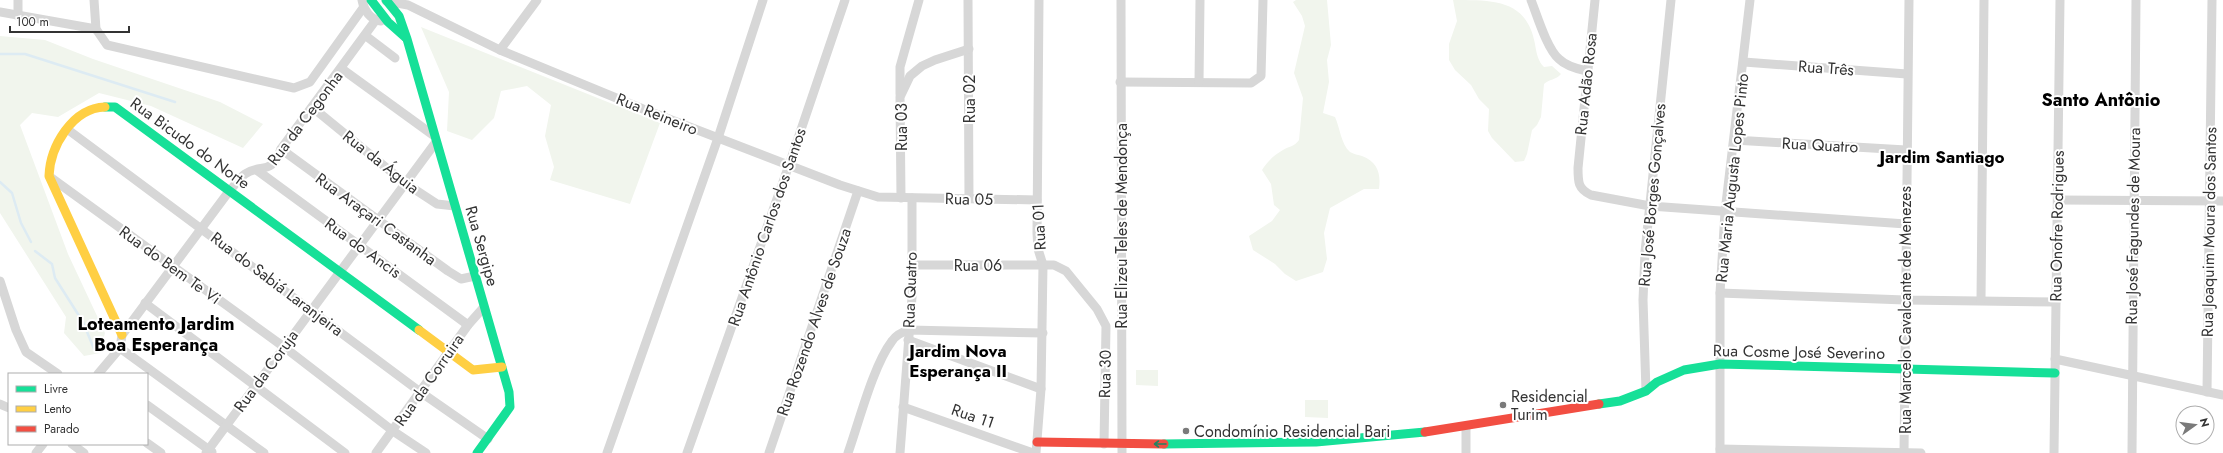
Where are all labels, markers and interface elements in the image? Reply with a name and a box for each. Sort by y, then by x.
scale bar [10,8,129,34]
text: 100 m [16,13,49,31]
street label: Rua Adão Rosa [1569,32,1603,136]
street label: Rua Três [1797,55,1855,81]
street label: Rua da Cegonha [262,66,348,170]
street label: Rua Maria Augusta Lopes Pinto [1710,72,1754,284]
street label: Rua 02 [958,75,981,123]
street label: Rua Reineiro [613,87,701,141]
district label: Santo Antônio [2042,87,2161,113]
street label: Rua Bicudo do Norte [125,92,255,194]
street label: Rua 03 [890,103,913,151]
street label: Rua José Borges Gonçalves [1633,103,1671,287]
street label: Rua Elizeu Teles de Mendonça [1110,123,1133,329]
street label: Rua da Águia [338,125,424,199]
street label: Rua Antônio Carlos dos Santos [722,125,812,329]
street label: Rua José Fagundes de Moura [2120,127,2146,325]
street label: Rua Joaquim Moura dos Santos [2196,127,2222,337]
street label: Rua Quatro [1781,132,1859,158]
district label: Jardim Santiago [1876,145,2005,169]
street label: Rua Onofre Rodrigues [2044,150,2070,302]
street label: Rua Araçari Castanha [311,167,441,271]
street label: Rua Marcelo Cavalcante de Menezes [1894,186,1917,434]
street label: Rua 05 [945,187,993,211]
street label: Rua Sergipe [460,203,504,289]
street label: Rua 01 [1026,203,1052,251]
street label: Rua do Ancis [320,212,406,284]
street label: Rua do Bem Te Vi [114,220,226,310]
street label: Rua Rozendo Alves de Souza [771,225,857,419]
street label: Rua do Sabiá Laranjeira [206,226,348,342]
street label: Rua Quatro [897,251,923,329]
street label: Rua 06 [954,254,1002,277]
district label: Loteamento Jardim Boa Esperança [78,311,234,358]
street label: Rua da Coruja [228,325,304,417]
street label: Rua da Corruira [389,329,469,431]
district label: Jardim Nova Esperança II [906,339,1007,383]
street label: Rua Cosme José Severino [1713,339,1886,365]
street label: Rua 30 [1093,350,1117,398]
legend [8,373,148,445]
text: Livre [44,380,68,398]
place label: Residencial Turim [1511,385,1588,426]
street label: Rua 11 [948,398,998,434]
text: Lento [44,400,72,418]
marker: Residencial Turim [1498,400,1508,410]
north arrow [2175,405,2215,445]
text: N [2196,416,2214,429]
text: Parado [44,420,80,438]
place label: Condomínio Residencial Bari [1194,420,1391,443]
marker: Condomínio Residencial Bari [1181,426,1191,436]
one-way arrow [1154,440,1167,448]

